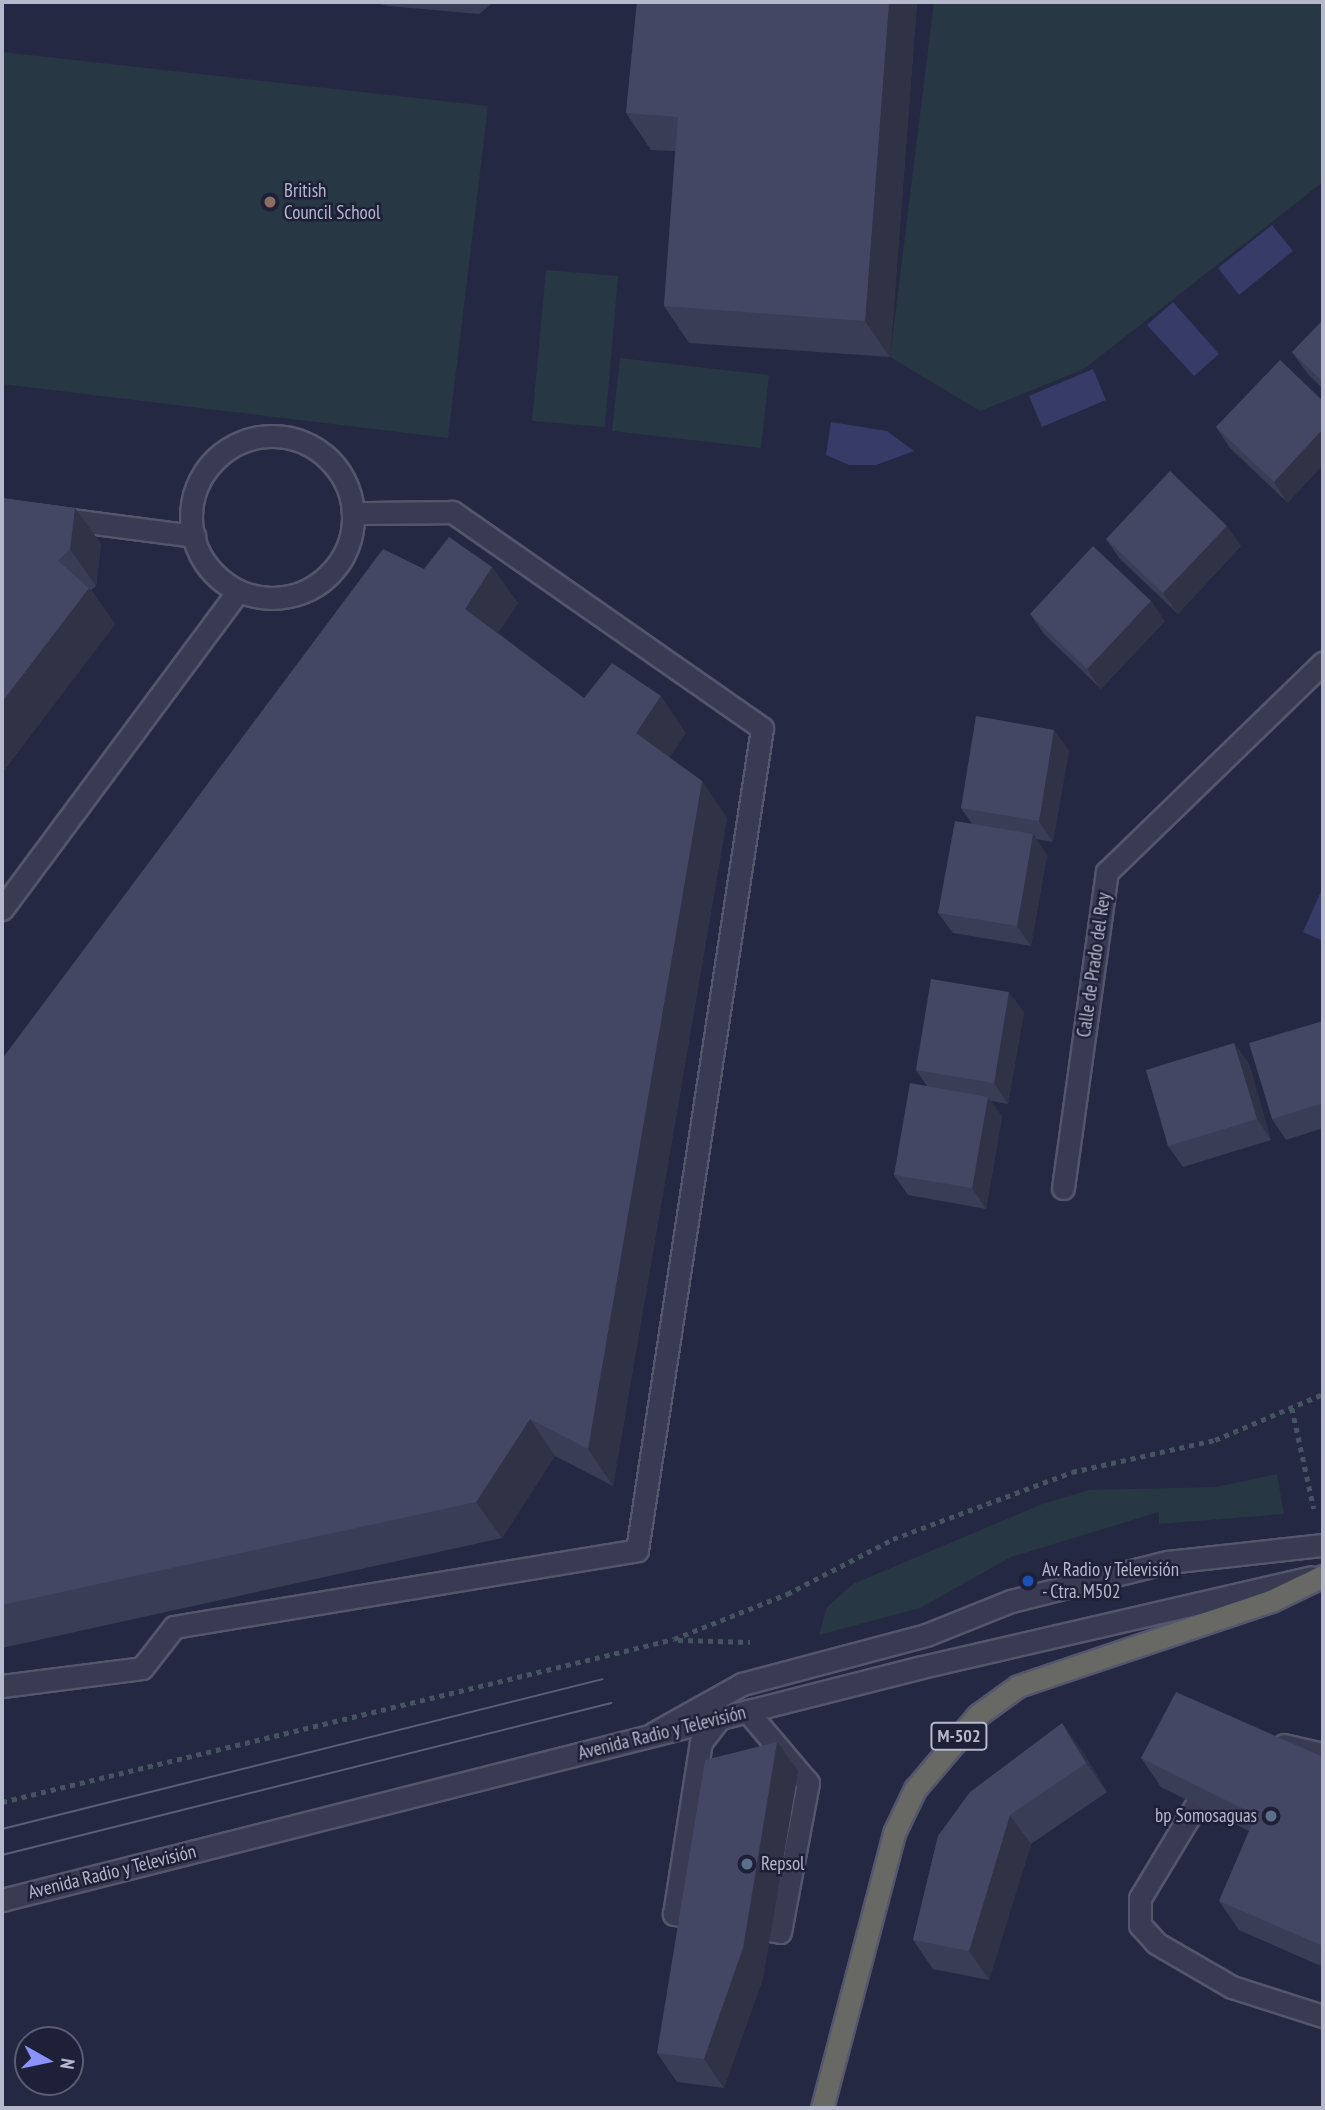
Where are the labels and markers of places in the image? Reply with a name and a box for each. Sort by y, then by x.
place label: British Council School [284,180,380,224]
marker: British Council School [262,194,278,210]
place label: Av. Radio y Televisión - Ctra. M502 [1042,1559,1181,1603]
marker: Av. Radio y Televisión - Ctra. M502 [1020,1573,1036,1589]
place label: bp Somosaguas [1155,1805,1257,1827]
marker: bp Somosaguas [1263,1808,1279,1824]
place label: Repsol [761,1853,805,1875]
marker: Repsol [739,1856,755,1872]

